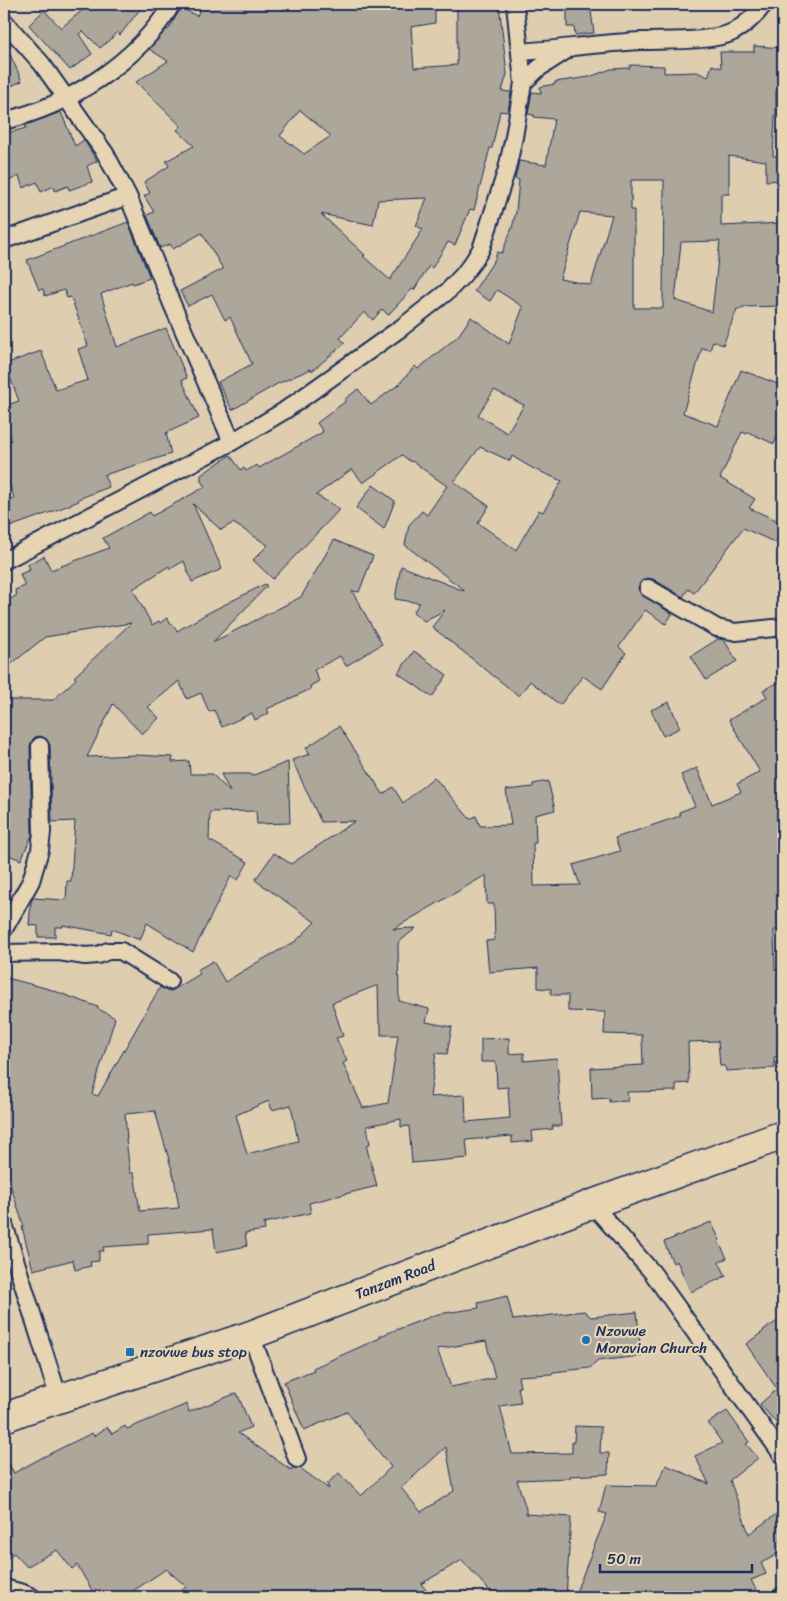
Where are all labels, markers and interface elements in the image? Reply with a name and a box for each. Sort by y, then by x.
street label: Tanzam Road [351,1252,440,1307]
place label: Nzovwe Moravian Church [596,1318,707,1361]
marker: Nzovwe Moravian Church [580,1334,592,1346]
place label: nzovwe bus stop [140,1339,247,1365]
marker: nzovwe bus stop [124,1346,136,1358]
scale bar [600,1541,752,1573]
text: 50 m [607,1546,642,1572]

